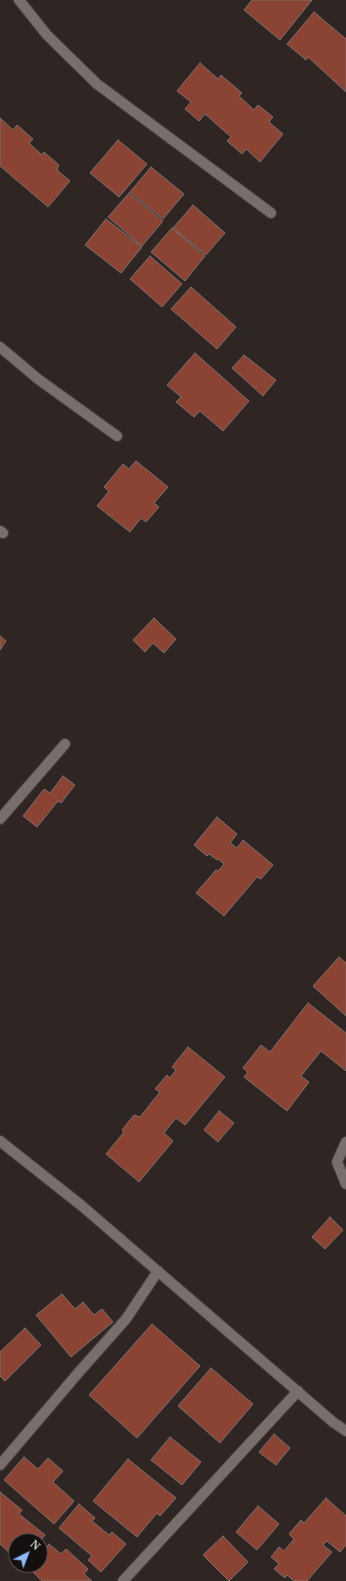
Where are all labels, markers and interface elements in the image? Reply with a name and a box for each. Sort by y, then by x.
north arrow [8,1533,48,1573]
text: N [27,1536,44,1553]

